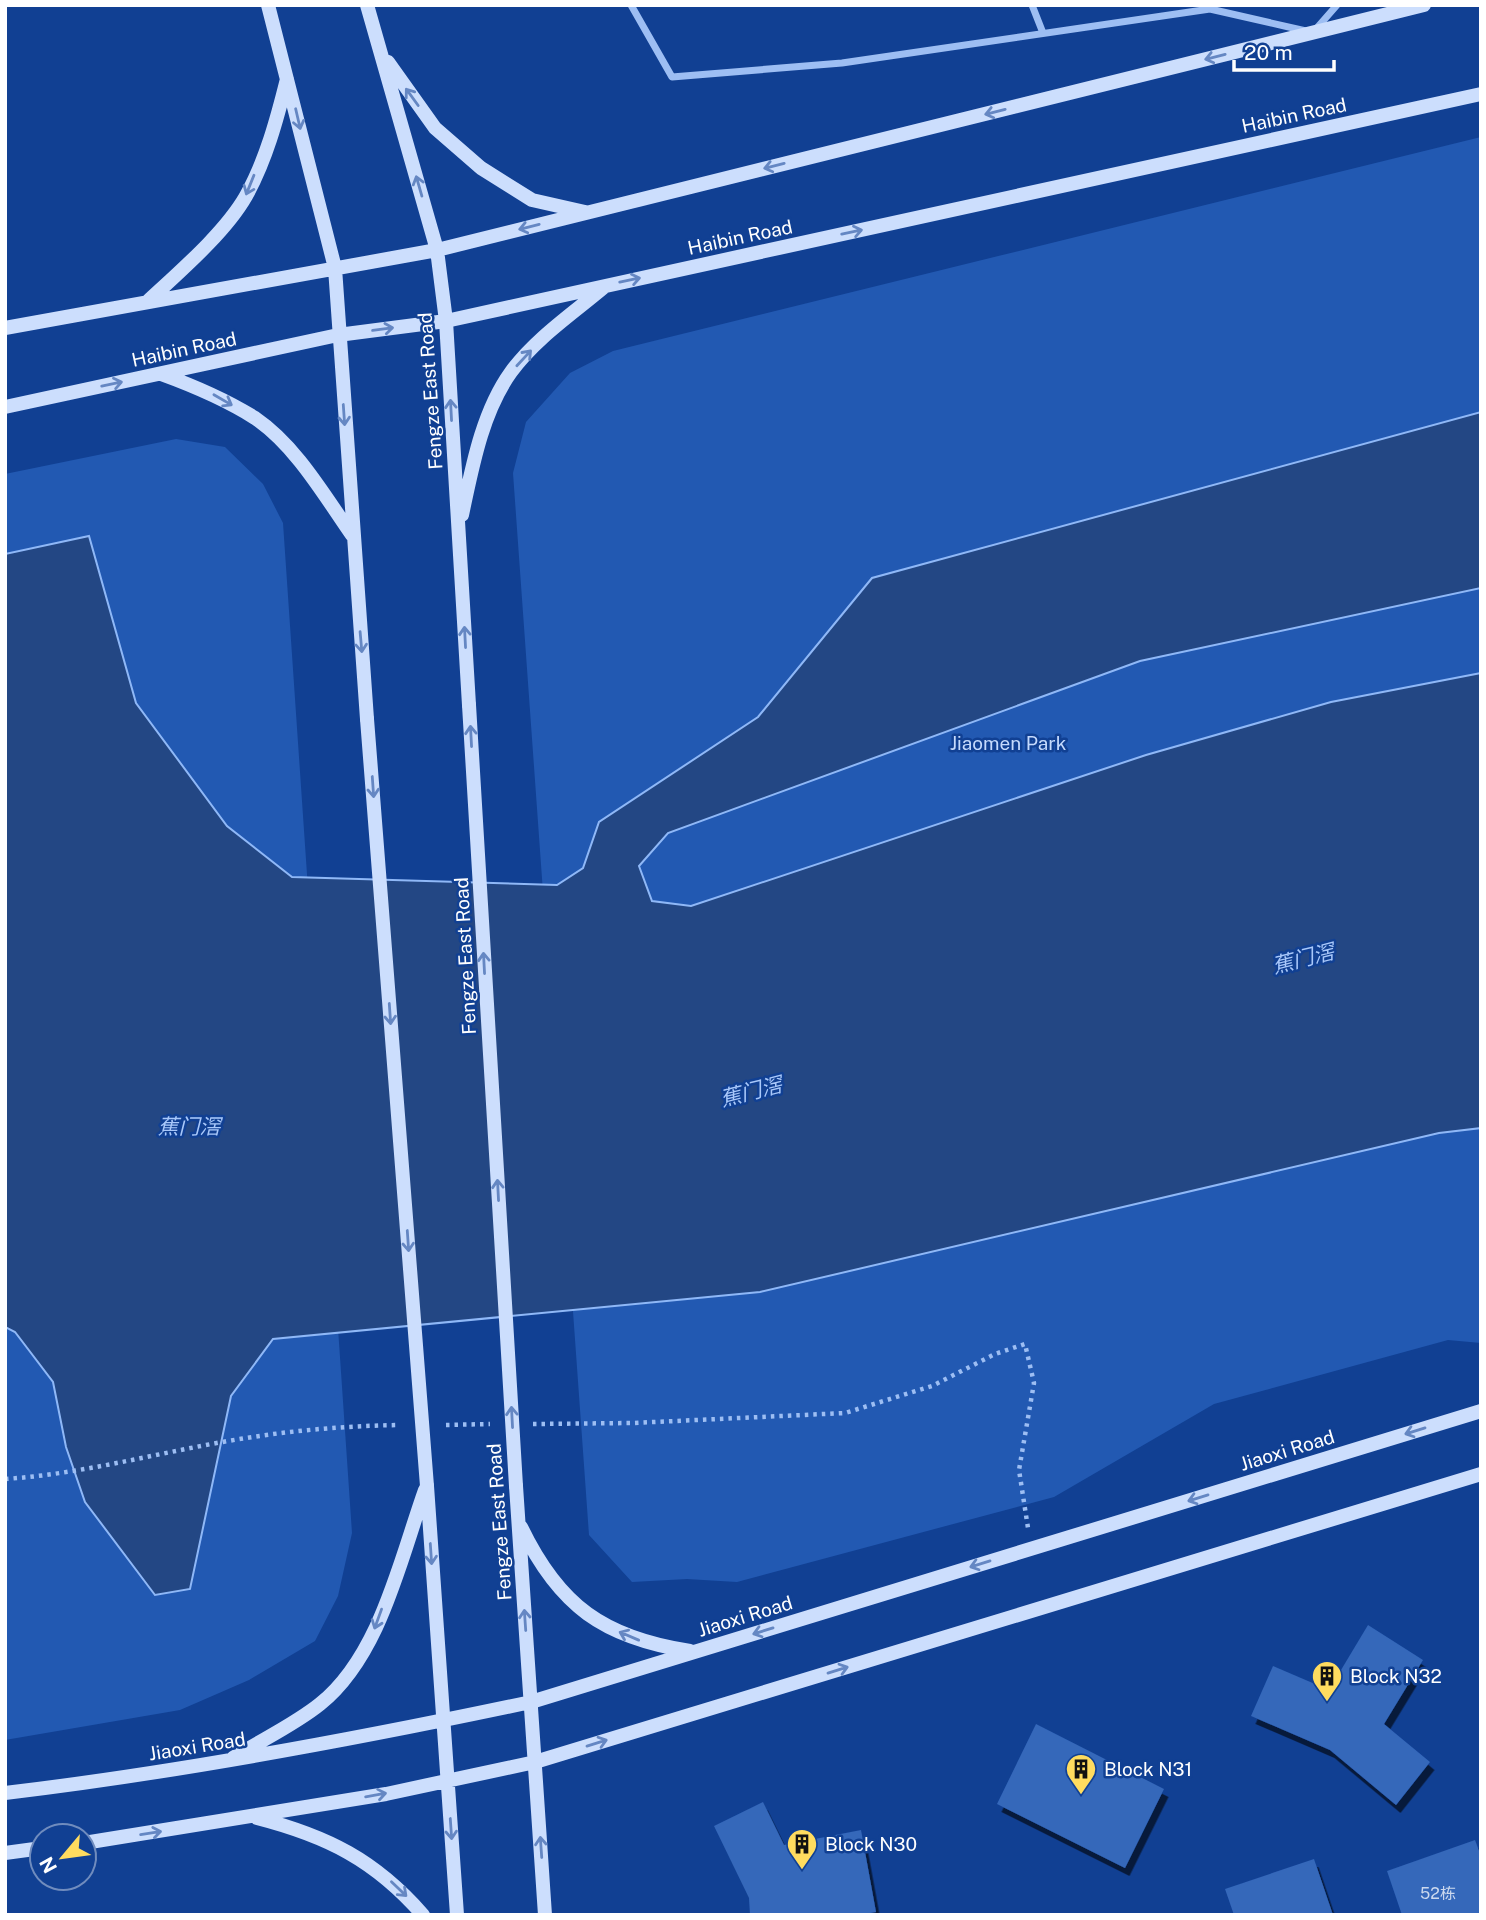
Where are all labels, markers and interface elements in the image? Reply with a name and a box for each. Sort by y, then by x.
scale bar [1234,28,1334,72]
text: 20 m [1244,40,1293,65]
one-way arrow [1205,51,1227,64]
one-way arrow [405,88,420,107]
street label: Haibin Road [1240,93,1348,137]
one-way arrow [984,106,1007,119]
one-way arrow [292,107,305,130]
one-way arrow [763,160,786,173]
one-way arrow [243,174,256,195]
one-way arrow [411,175,424,197]
street label: Haibin Road [686,215,794,259]
one-way arrow [518,221,541,234]
one-way arrow [840,224,863,238]
one-way arrow [618,273,641,287]
street label: Fengze East Road [414,312,446,470]
one-way arrow [371,323,394,336]
street label: Haibin Road [130,327,238,371]
one-way arrow [516,350,533,367]
one-way arrow [100,376,123,390]
one-way arrow [213,393,233,407]
one-way arrow [445,399,458,422]
one-way arrow [338,403,351,426]
one-way arrow [458,626,471,649]
one-way arrow [355,630,368,652]
one-way arrow [464,725,477,748]
park label: Jiaomen Park [950,732,1067,754]
one-way arrow [367,775,380,798]
street label: Fengze East Road [450,877,480,1035]
water label: 蕉门滘 [1269,938,1339,978]
one-way arrow [478,952,491,975]
one-way arrow [384,1002,397,1025]
water label: 蕉门滘 [717,1071,787,1111]
water label: 蕉门滘 [158,1114,223,1139]
one-way arrow [491,1180,504,1202]
one-way arrow [402,1229,415,1252]
one-way arrow [505,1406,518,1429]
street label: Jiaoxi Road [1237,1425,1337,1475]
one-way arrow [1405,1426,1427,1439]
street label: Fengze East Road [483,1443,515,1601]
one-way arrow [1187,1492,1209,1505]
one-way arrow [425,1542,438,1565]
one-way arrow [970,1559,992,1572]
street label: Jiaoxi Road [695,1591,795,1641]
one-way arrow [371,1607,384,1629]
one-way arrow [518,1609,531,1631]
one-way arrow [752,1625,774,1638]
one-way arrow [619,1629,640,1642]
building icon: Block N32 [1310,1659,1344,1703]
one-way arrow [827,1662,849,1675]
place label: Block N32 [1350,1665,1442,1687]
street label: Jiaoxi Road [147,1727,247,1765]
one-way arrow [586,1736,608,1749]
building icon: Block N31 [1064,1752,1098,1796]
place label: Block N31 [1104,1758,1192,1780]
one-way arrow [364,1788,387,1802]
one-way arrow [445,1818,458,1840]
north arrow [28,1822,98,1892]
one-way arrow [140,1826,162,1839]
building icon: Block N30 [785,1827,819,1871]
place label: Block N30 [825,1833,917,1855]
one-way arrow [534,1835,547,1858]
text: N [35,1853,61,1877]
one-way arrow [390,1880,407,1897]
house number: 52栋 [1420,1884,1456,1903]

